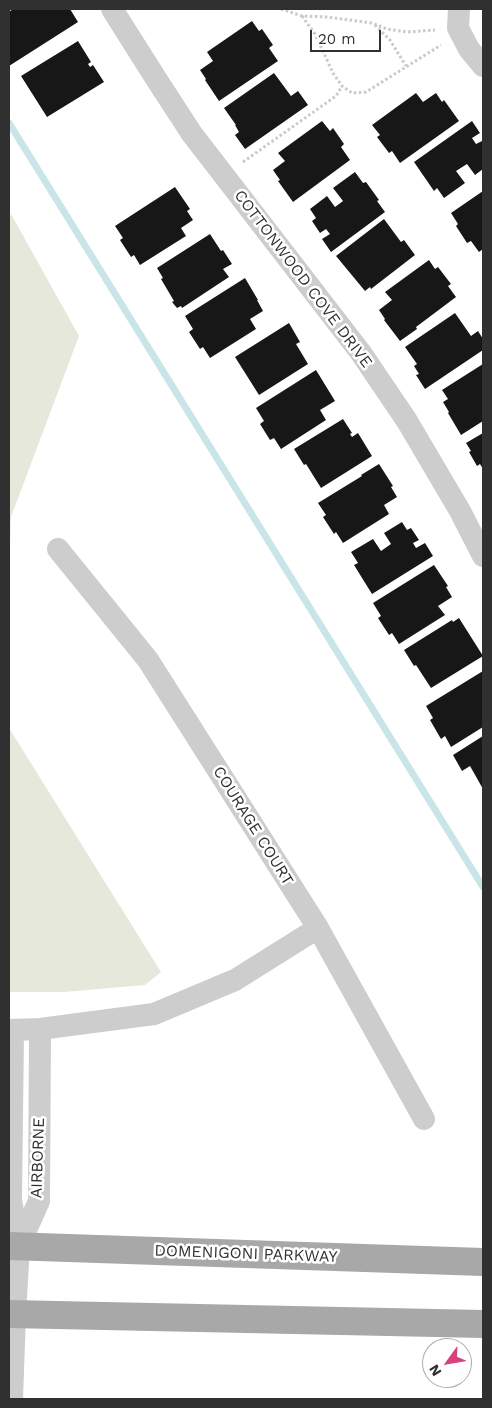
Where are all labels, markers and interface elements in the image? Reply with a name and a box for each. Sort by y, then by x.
scale bar [312,20,383,52]
text: 20 m [318,30,356,48]
street label: COTTONWOOD COVE DRIVE [230,186,376,372]
street label: COURAGE COURT [209,763,297,889]
street label: AIRBORNE [27,1117,49,1199]
street label: DOMENIGONI PARKWAY [154,1241,338,1267]
north arrow [422,1338,472,1388]
text: N [426,1362,445,1379]

